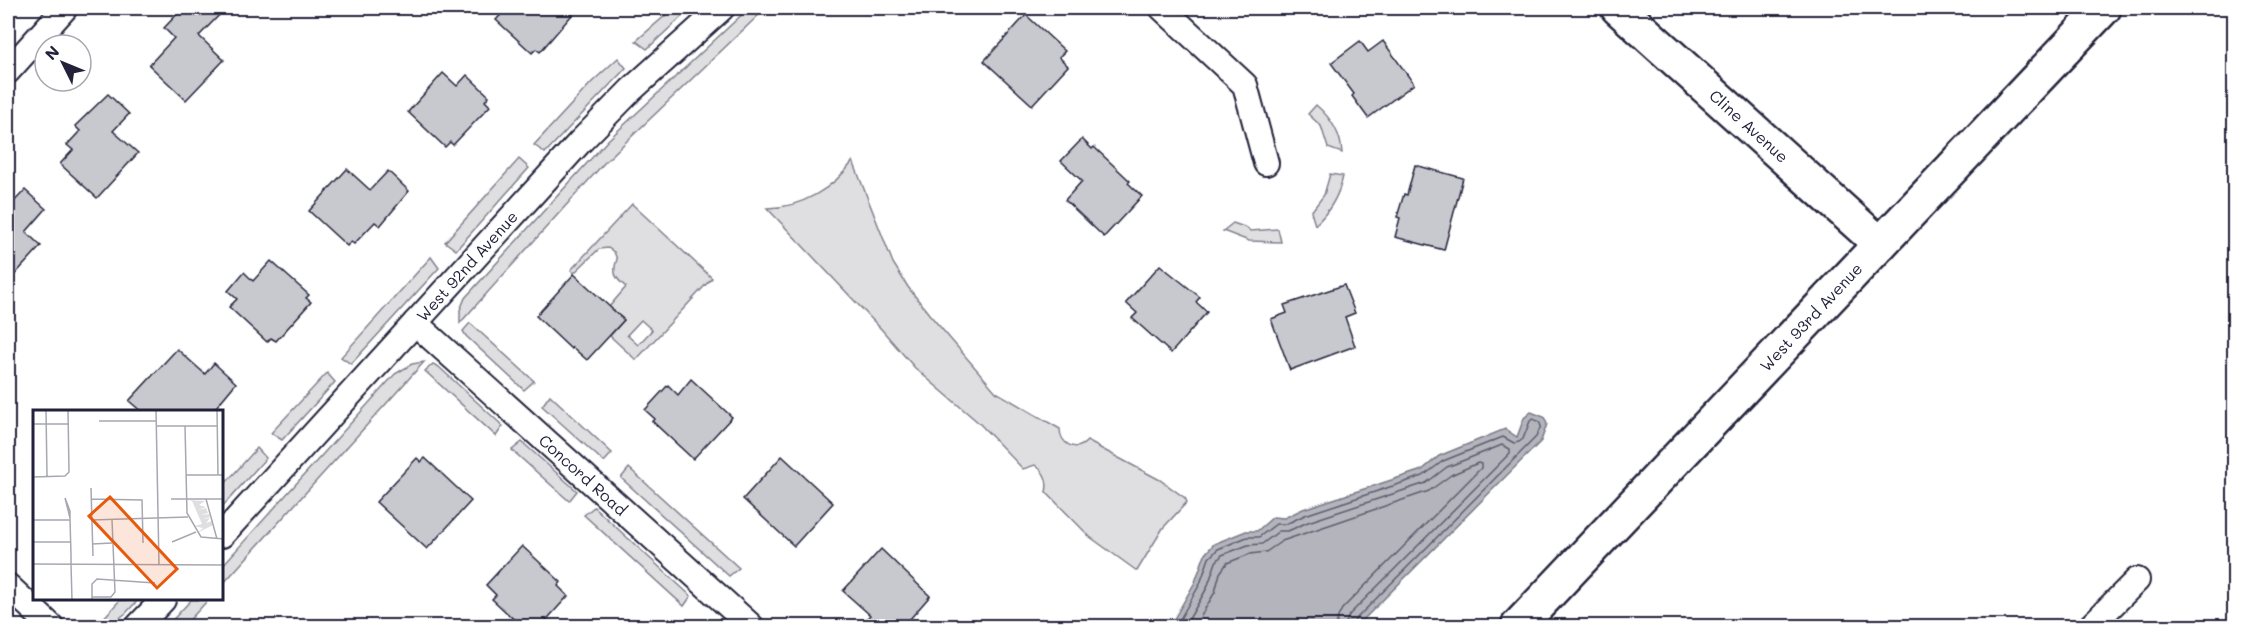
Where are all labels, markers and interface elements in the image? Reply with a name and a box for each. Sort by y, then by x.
north arrow [33,33,93,93]
text: N [40,41,63,64]
street label: Cline Avenue [1705,85,1793,167]
street label: West 92nd Avenue [411,206,522,325]
street label: West 93rd Avenue [1755,258,1867,376]
inset map [33,410,224,601]
street label: Concord Road [535,429,632,520]

